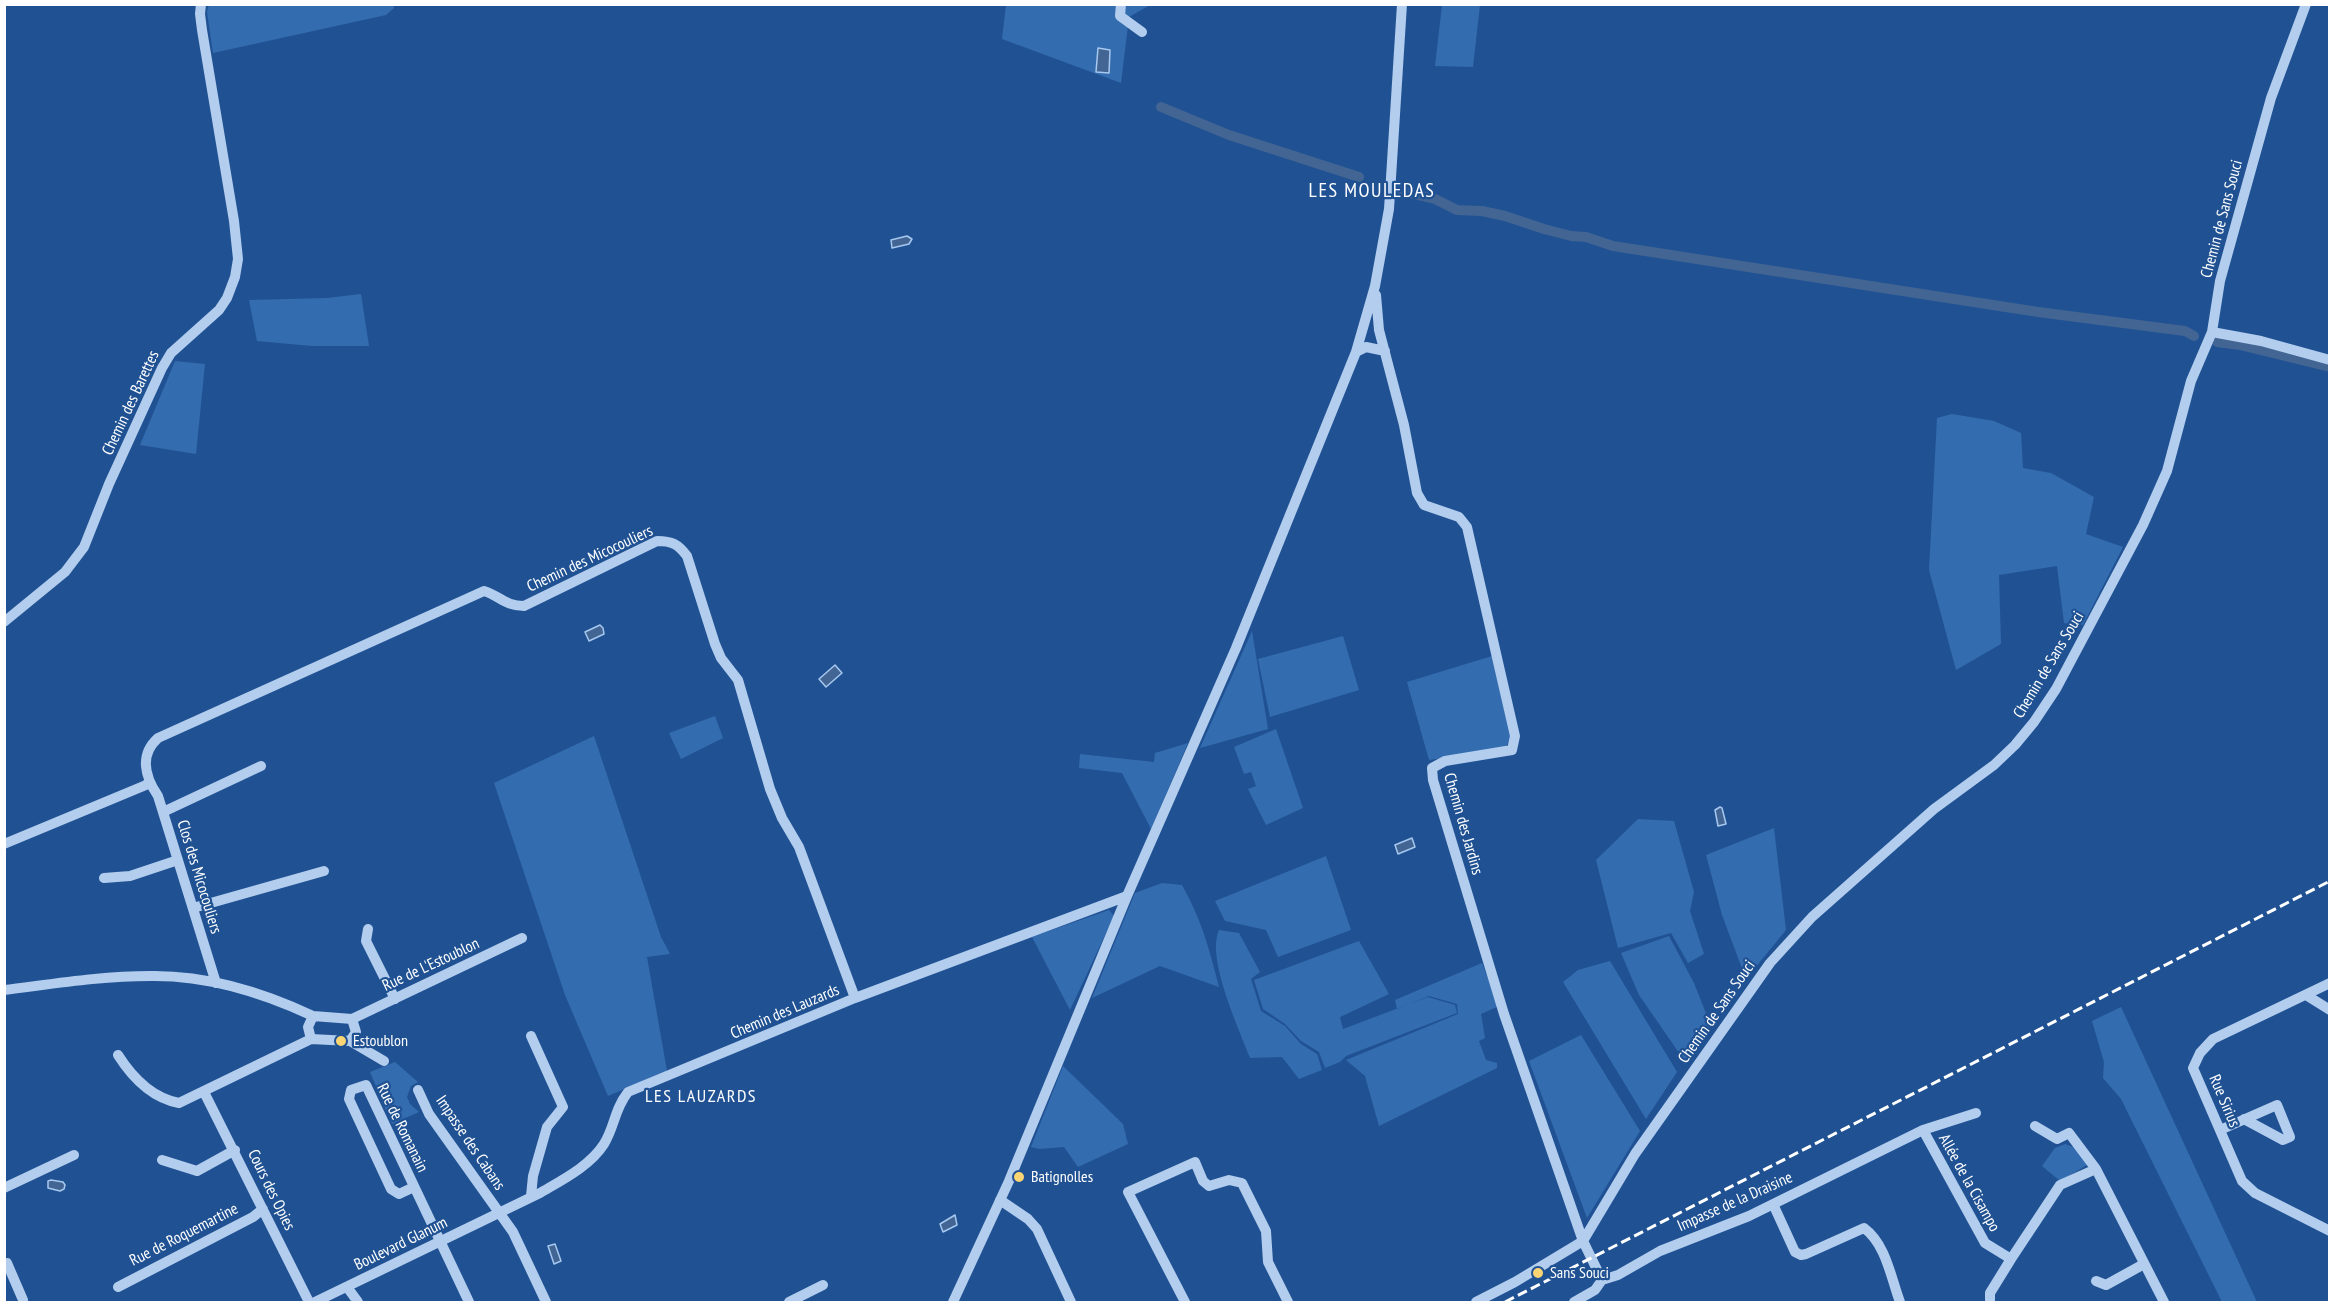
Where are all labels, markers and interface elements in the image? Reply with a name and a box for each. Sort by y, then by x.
street label: Chemin de Sans Souci [2197,158,2247,280]
district label: LES MOULEDAS [1309,179,1435,203]
street label: Chemin des Barettes [98,348,164,458]
street label: Chemin des Micocouliers [524,521,656,597]
street label: Chemin de Sans Souci [2010,608,2088,722]
street label: Chemin des Jardins [1439,771,1487,877]
street label: Clos des Micocouliers [173,818,225,936]
street label: Rue de L'Estoublon [380,934,482,996]
street label: Chemin de Sans Souci [1674,957,1760,1067]
street label: Chemin des Lauzards [728,980,842,1044]
place label: Estoublon [353,1031,408,1051]
marker: Estoublon [334,1034,348,1048]
street label: Rue Sirius [2204,1072,2244,1130]
street label: Rue de Romanain [372,1081,432,1175]
district label: LES LAUZARDS [645,1086,757,1108]
street label: Impasse des Cabans [431,1092,509,1194]
street label: Allée de la Cisampo [1934,1131,2004,1235]
street label: Cours des Opies [243,1146,299,1234]
place label: Batignolles [1031,1167,1093,1187]
street label: Impasse de la Draisine [1674,1168,1796,1236]
marker: Batignolles [1012,1170,1026,1184]
street label: Rue de Roquemartine [127,1199,241,1271]
street label: Boulevard Glanum [351,1213,451,1275]
place label: Sans Souci [1550,1263,1609,1283]
marker: Sans Souci [1531,1266,1545,1280]

